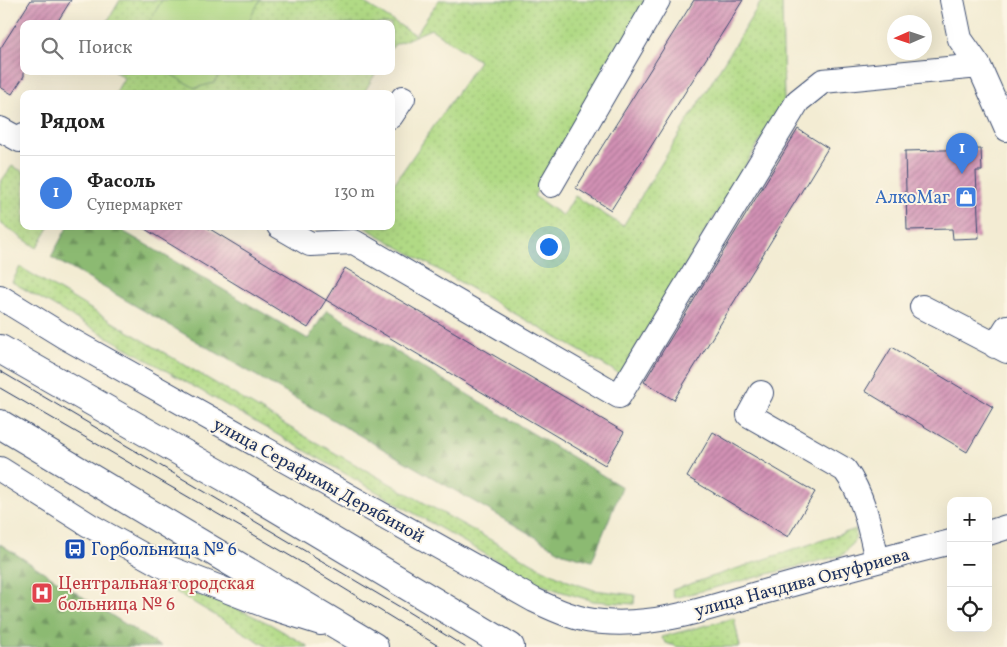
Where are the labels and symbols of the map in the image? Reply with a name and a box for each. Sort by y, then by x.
north arrow [887,15,932,60]
pin: 1 [946,133,978,174]
shop icon: АлкоМаг [954,185,978,209]
place label: АлкоМаг [875,186,950,211]
your location [536,234,562,260]
street label: улица Серафимы Дерябиной [208,413,429,550]
bus stop icon: Горбольница № 6 [63,537,87,561]
place label: Горбольница № 6 [91,538,237,563]
street label: улица Начдива Онуфриева [692,543,913,624]
place label: Центральная городская больница № 6 [58,572,255,618]
hospital icon: Центральная городская больница № 6 [30,581,54,605]

